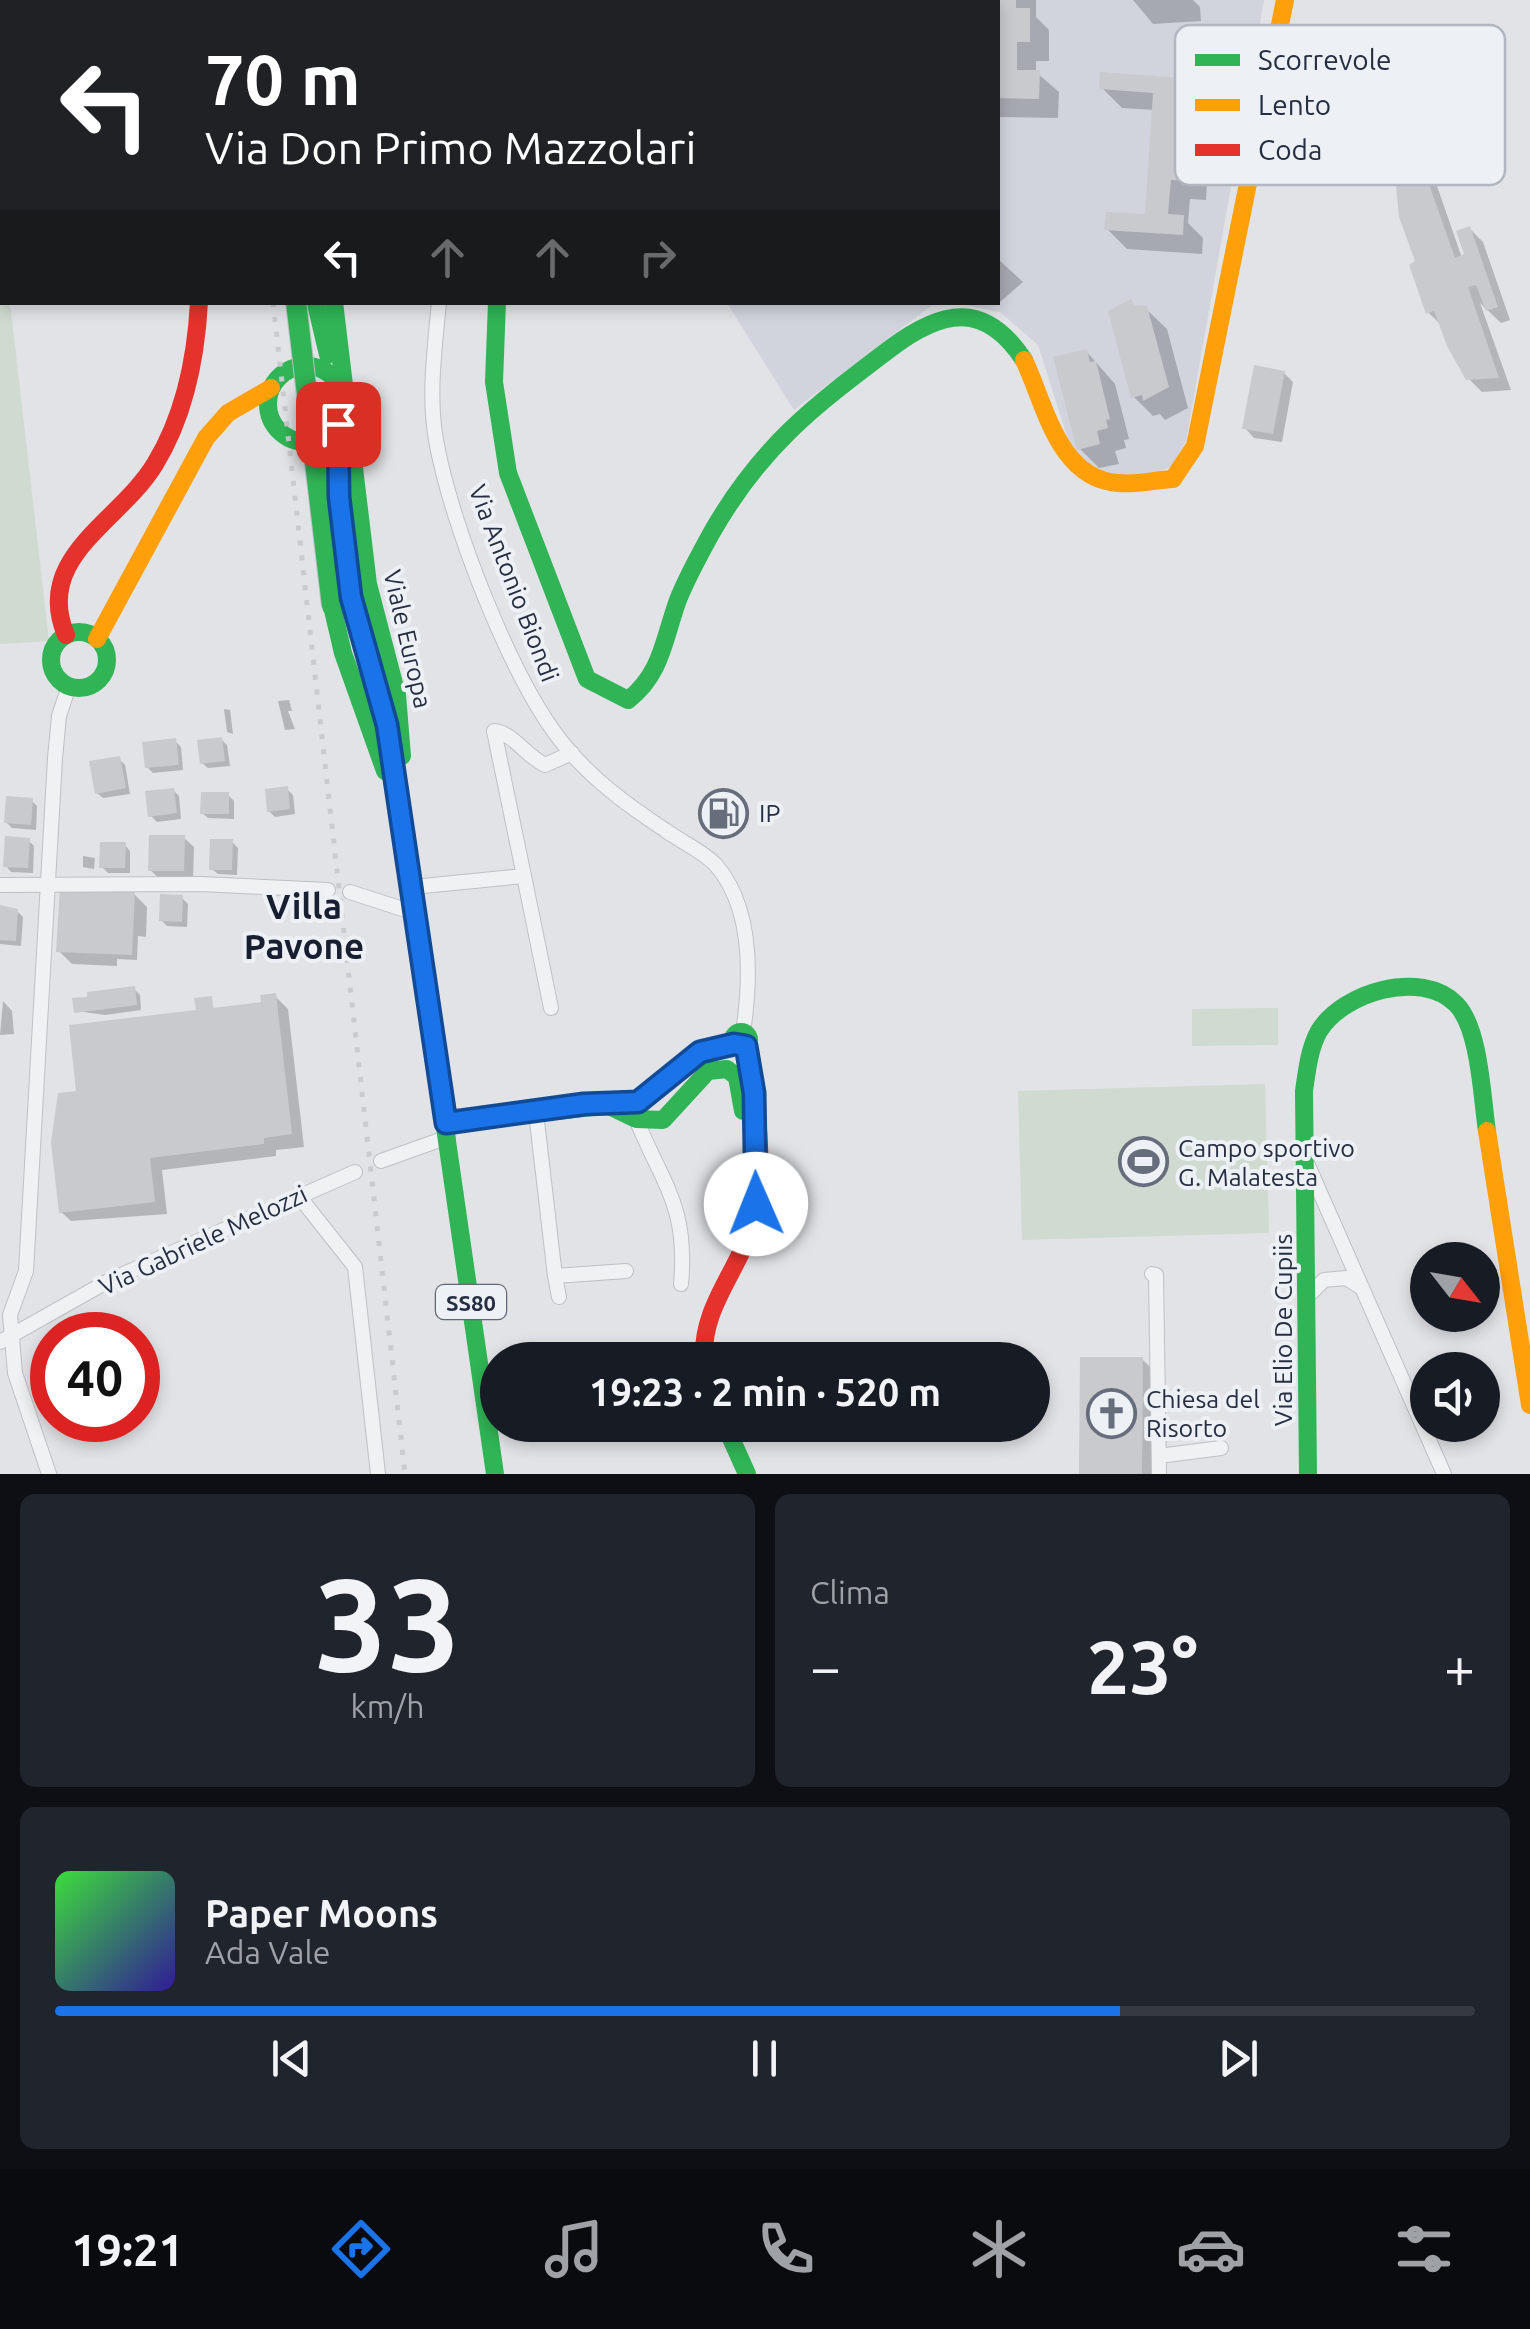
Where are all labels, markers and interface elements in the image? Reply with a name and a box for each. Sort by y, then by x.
legend [1175,25,1505,185]
icon: left [40,40,170,170]
text: 70 m [205,40,361,118]
text: Scorrevole [1258,44,1391,75]
text: Lento [1258,89,1331,120]
text: Via Don Primo Mazzolari [205,122,696,173]
text: Coda [1258,134,1322,165]
icon: left [315,230,370,285]
icon: ahead [420,230,475,285]
icon: ahead [525,230,580,285]
icon: right [630,230,685,285]
pin [296,382,381,467]
icon: arrive [311,397,366,452]
street label: Via Antonio Biondi [464,481,564,685]
street label: Viale Europa [378,567,438,711]
fuel station icon: IP [698,787,750,839]
place label: IP [759,799,780,827]
district label: Villa Pavone [244,886,364,966]
place label: Campo sportivo G. Malatesta [1178,1134,1355,1191]
sports icon: Campo sportivo G. Malatesta [1117,1136,1169,1188]
position arrow [704,1152,808,1256]
street label: Via Gabriele Melozzi [95,1179,311,1301]
street label: Via Elio De Cupiis [1269,1234,1297,1426]
north arrow [1410,1242,1500,1332]
map controls [1410,1242,1500,1442]
road number: SS80 [436,1285,506,1319]
speed limit sign: 40 [30,1312,160,1442]
button: sound [1410,1352,1500,1442]
text: 19:23 · 2 min · 520 m [589,1371,941,1413]
place label: Chiesa del Risorto [1146,1385,1260,1442]
church icon: Chiesa del Risorto [1085,1387,1137,1439]
text: 33 [314,1550,461,1696]
text: Clima [810,1574,890,1610]
text: 23° [1087,1624,1198,1708]
text: − [810,1636,841,1697]
text: + [1444,1636,1475,1697]
text: km/h [351,1688,424,1724]
text: Paper Moons [205,1892,438,1934]
text: Ada Vale [205,1934,331,1970]
icon: previous [264,2031,319,2086]
icon: pause [737,2031,792,2086]
icon: next [1211,2031,1266,2086]
icon: directions [326,2214,396,2284]
icon: music [539,2214,609,2284]
icon: phone [751,2214,821,2284]
icon: climate [964,2214,1034,2284]
icon: car [1176,2214,1246,2284]
icon: filters [1389,2214,1459,2284]
text: 19:21 [71,2224,184,2275]

